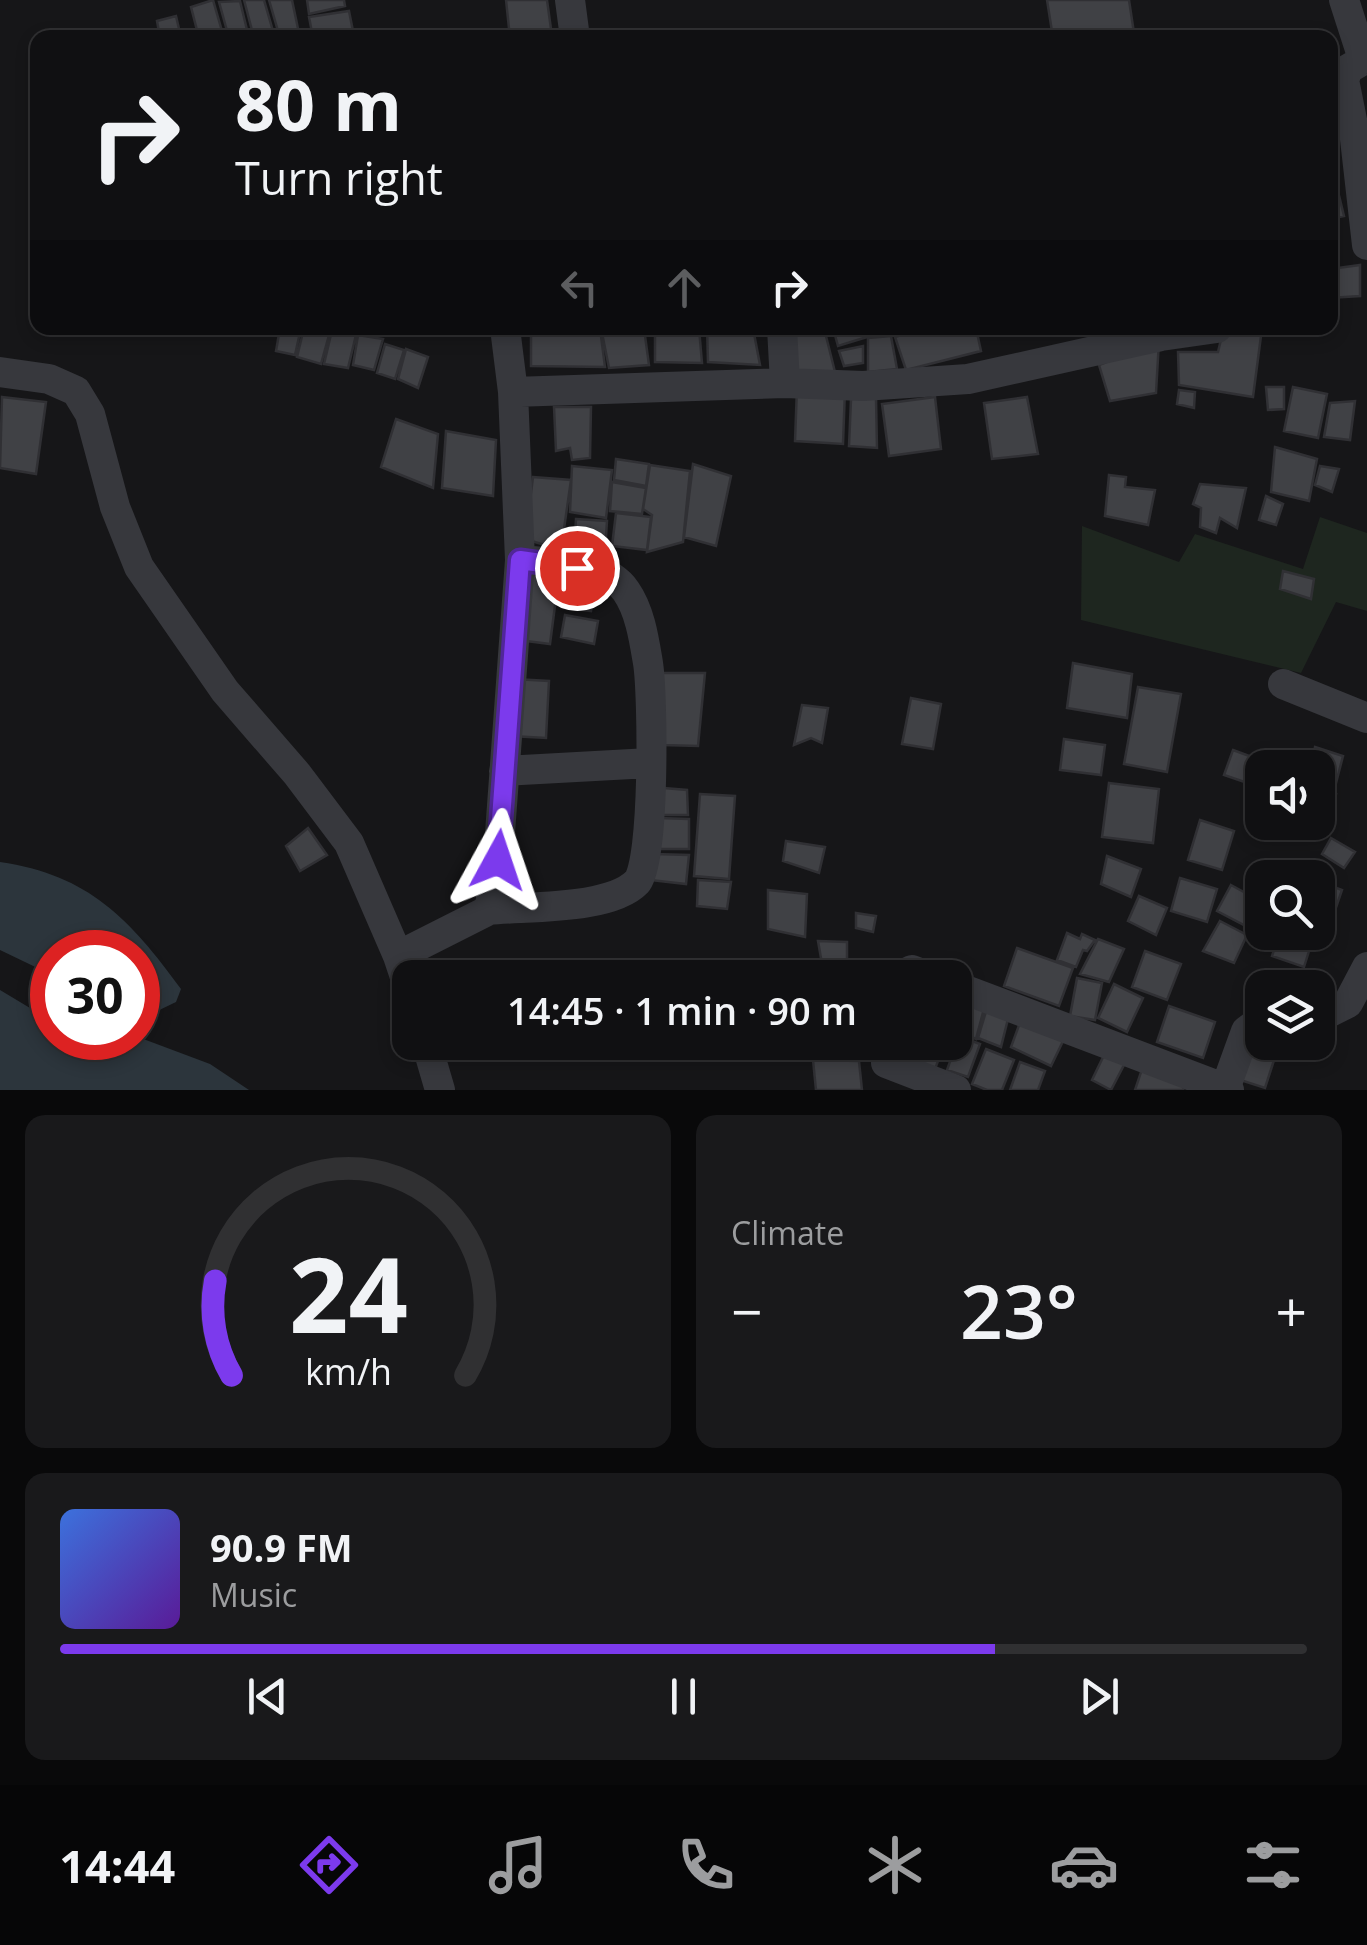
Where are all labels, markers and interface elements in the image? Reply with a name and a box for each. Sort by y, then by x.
text: 80 m [235,56,402,152]
icon: right [70,70,200,200]
text: Turn right [235,147,443,208]
icon: left [552,260,607,315]
icon: ahead [657,260,712,315]
icon: right [762,260,817,315]
pin [535,526,620,611]
icon: arrive [550,541,605,596]
map controls [1245,750,1335,1060]
button: sound [1245,750,1335,840]
position arrow [446,808,550,912]
button: search [1245,860,1335,950]
speed limit sign: 30 [30,930,160,1060]
button: layers [1245,970,1335,1060]
text: 14:45 · 1 min · 90 m [507,984,857,1036]
text: Climate [731,1211,844,1254]
text: 24 [289,1222,407,1363]
text: 23° [960,1259,1078,1361]
text: − [731,1273,762,1348]
text: + [1276,1273,1307,1348]
text: km/h [305,1347,391,1395]
text: 90.9 FM [210,1521,353,1573]
text: Music [210,1573,297,1616]
icon: previous [240,1669,295,1724]
icon: pause [656,1669,711,1724]
icon: next [1072,1669,1127,1724]
icon: directions [294,1830,364,1900]
icon: music [483,1830,553,1900]
icon: phone [671,1830,741,1900]
icon: climate [860,1830,930,1900]
icon: car [1049,1830,1119,1900]
icon: filters [1238,1830,1308,1900]
text: 14:44 [59,1835,175,1896]

